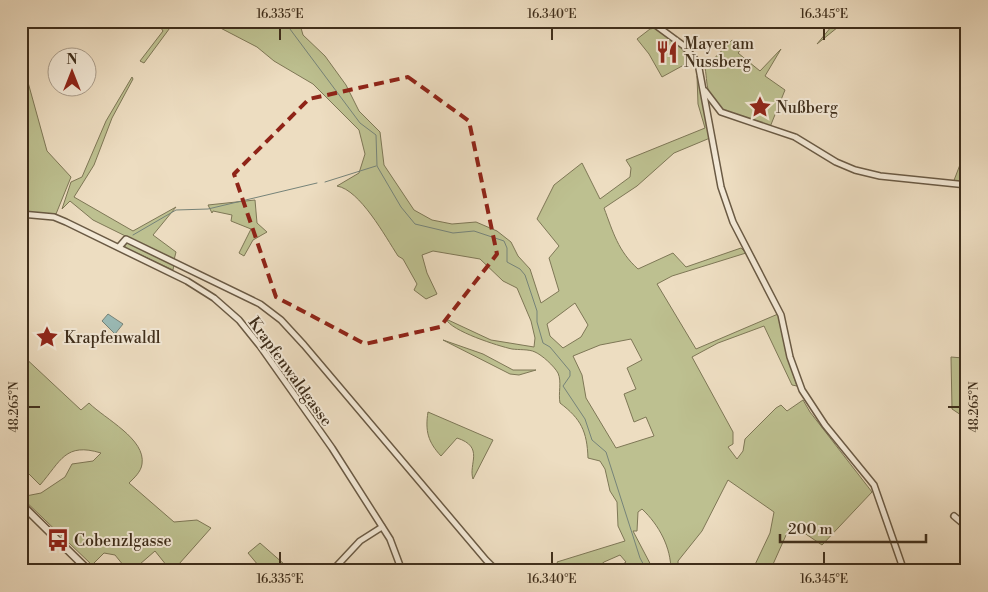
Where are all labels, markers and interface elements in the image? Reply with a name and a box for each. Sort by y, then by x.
text: 16.335°E [256,7,304,22]
text: 16.340°E [527,7,577,22]
text: 16.345°E [800,7,848,22]
place label: Mayer am Nussberg [684,34,754,72]
restaurant icon: Mayer am Nussberg [654,39,680,65]
north arrow [48,48,98,98]
text: N [66,51,78,69]
place icon: Nußberg [747,94,773,120]
place label: Nußberg [776,98,839,118]
street label: Krapfenwaldgasse [244,313,337,430]
place icon: Krapfenwaldl [34,324,60,350]
place label: Krapfenwaldl [64,328,161,348]
text: 48.265°N [7,381,22,433]
text: 48.265°N [967,381,982,433]
scale bar [780,512,927,544]
text: 200 m [788,520,833,539]
bus stop icon: Cobenzlgasse [45,527,71,553]
place label: Cobenzlgasse [74,531,172,551]
text: 16.335°E [256,572,304,587]
text: 16.340°E [527,572,577,587]
text: 16.345°E [800,572,848,587]

